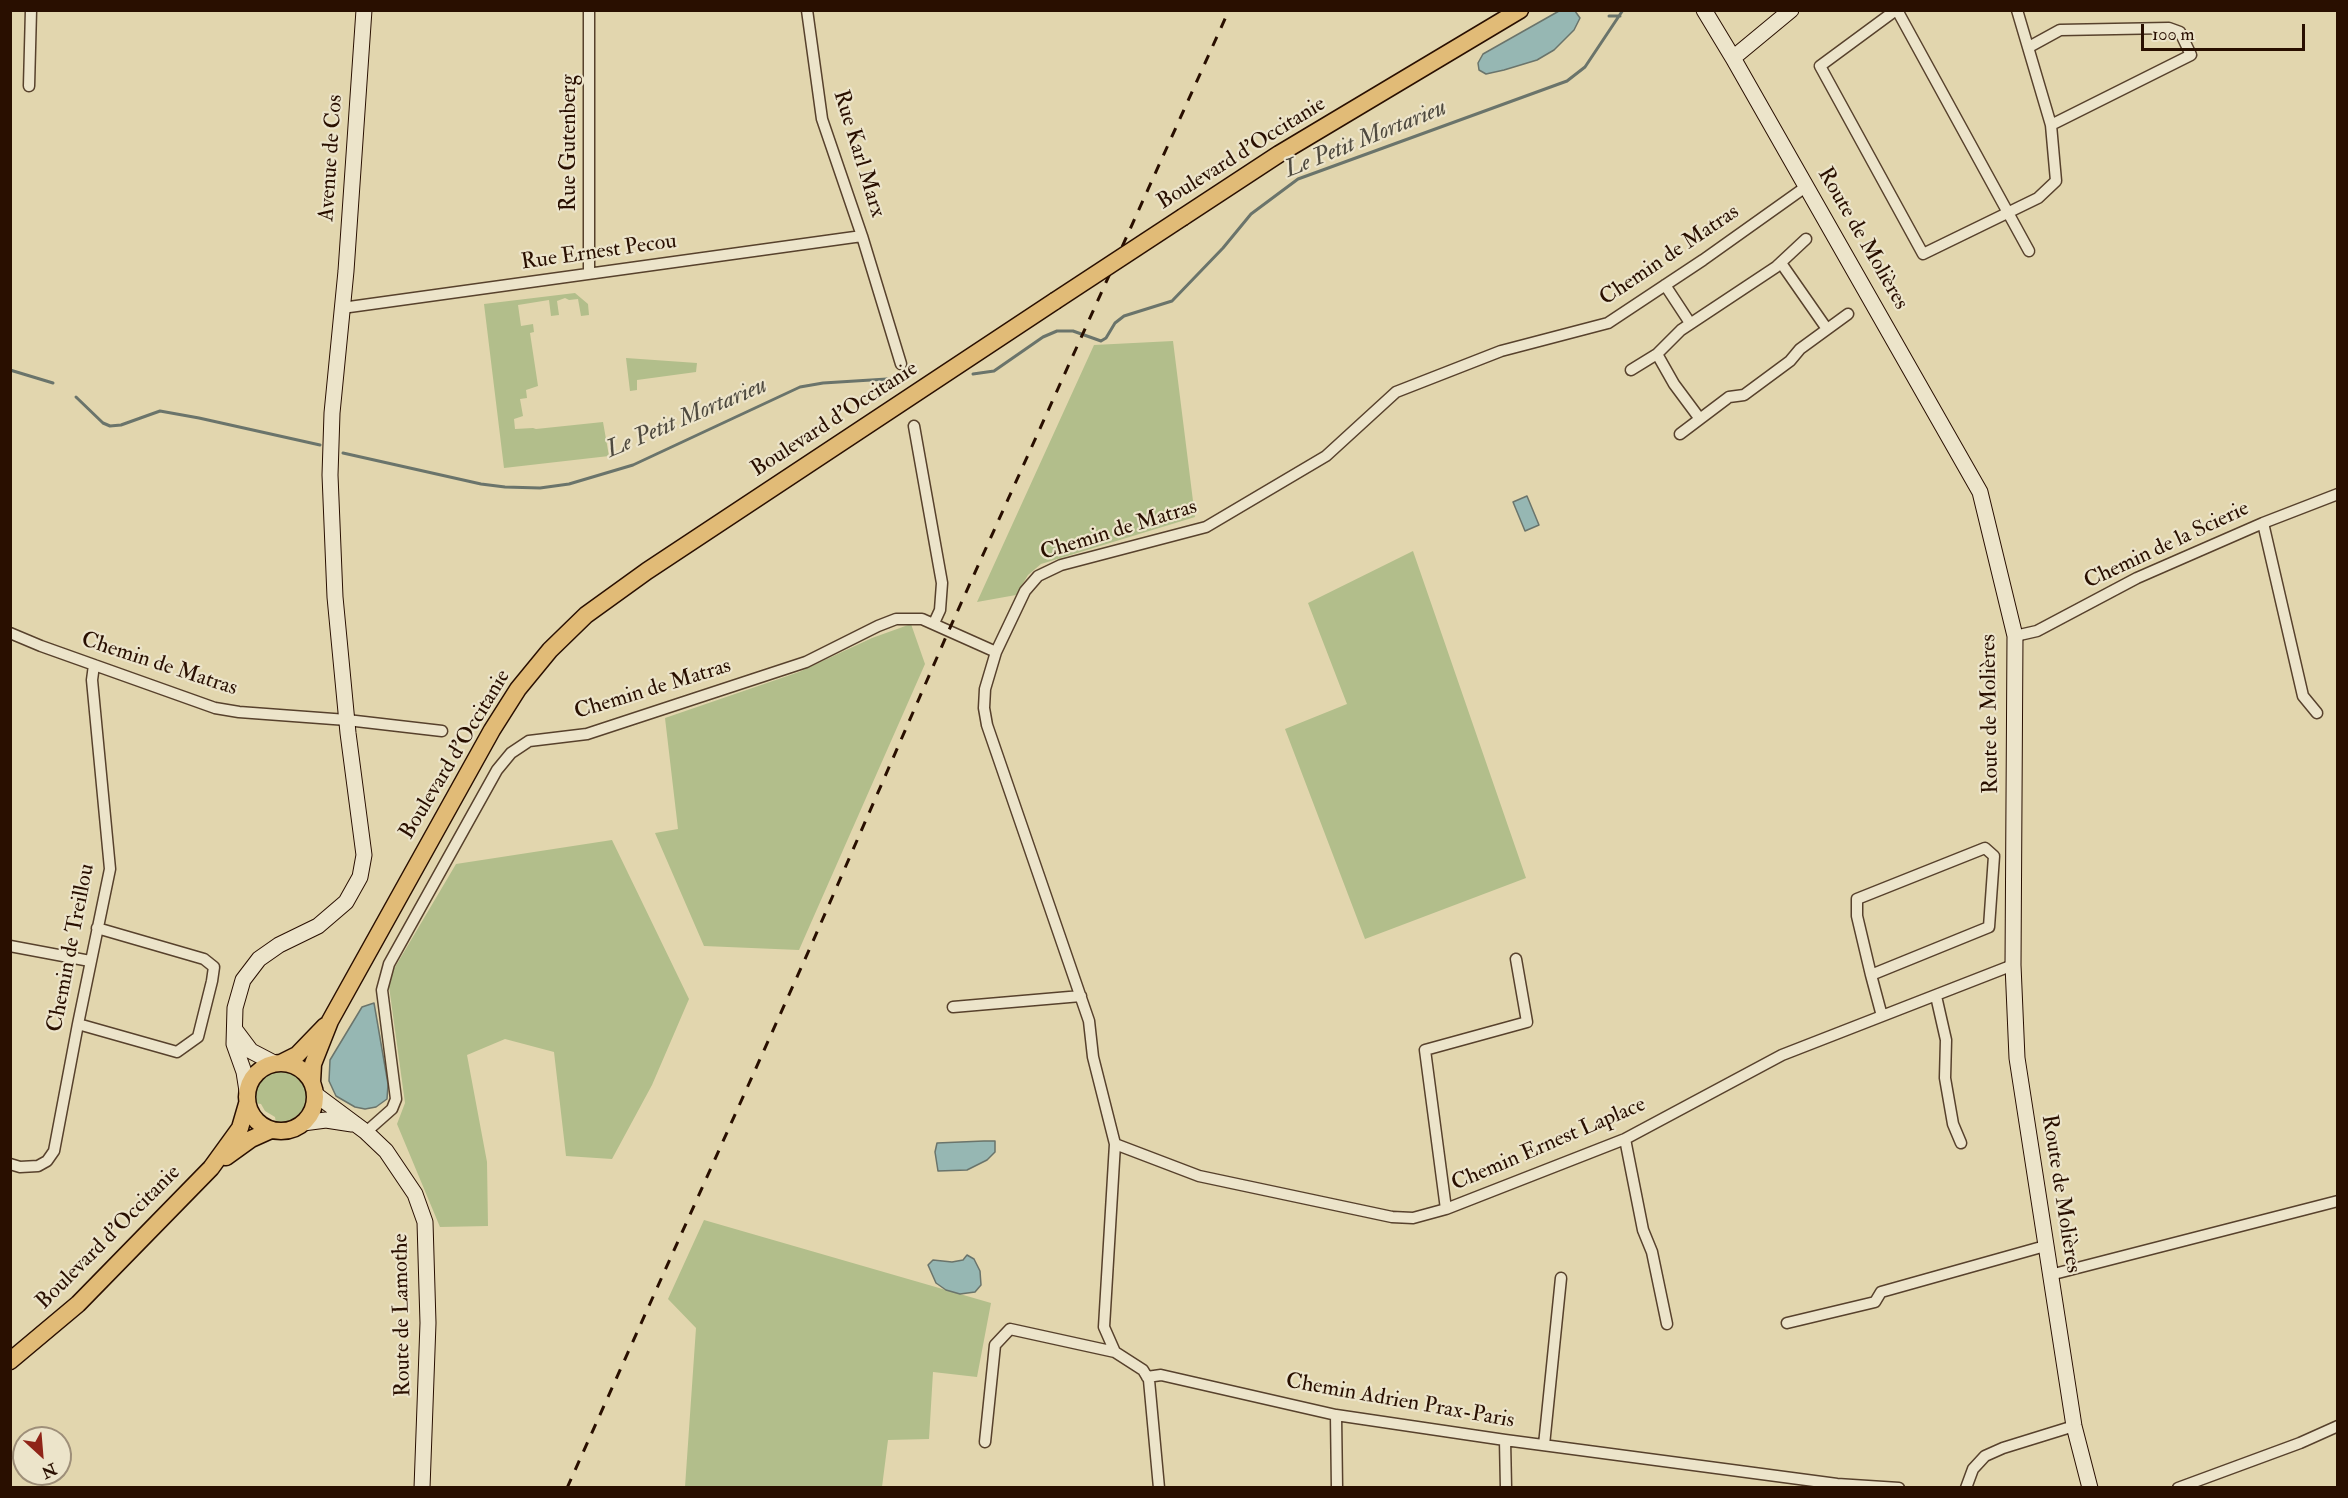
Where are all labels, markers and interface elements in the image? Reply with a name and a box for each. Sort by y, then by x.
scale bar [2144,12,2308,50]
text: 100 m [2152,23,2195,46]
street label: Rue Gutenberg [557,74,583,212]
street label: Rue Karl Marx [826,87,890,221]
street label: Boulevard d'Occitanie [1153,92,1331,216]
street label: Avenue de Cos [314,94,350,222]
water label: Le Petit Mortarieu [1281,94,1451,186]
street label: Route de Molières [1811,163,1913,315]
street label: Chemin de Matras [1595,200,1745,312]
street label: Rue Ernest Pecou [519,229,679,277]
street label: Boulevard d'Occitanie [747,356,923,484]
water label: Le Petit Mortarieu [602,372,772,466]
street label: Chemin de Matras [1037,495,1201,567]
street label: Chemin de la Scierie [2080,496,2254,596]
street label: Chemin de Matras [78,627,240,703]
street label: Route de Molières [1976,634,2006,794]
street label: Chemin de Matras [571,654,735,726]
street label: Boulevard d'Occitanie [395,665,517,845]
street label: Chemin de Treillou [43,862,101,1034]
street label: Chemin Ernest Laplace [1448,1092,1650,1198]
street label: Route de Molières [2034,1113,2086,1275]
street label: Boulevard d'Occitanie [31,1160,187,1316]
street label: Route de Lamothe [388,1233,418,1397]
street label: Chemin Adrien Prax-Paris [1284,1369,1516,1435]
north arrow [12,1426,72,1486]
text: N [38,1458,60,1483]

